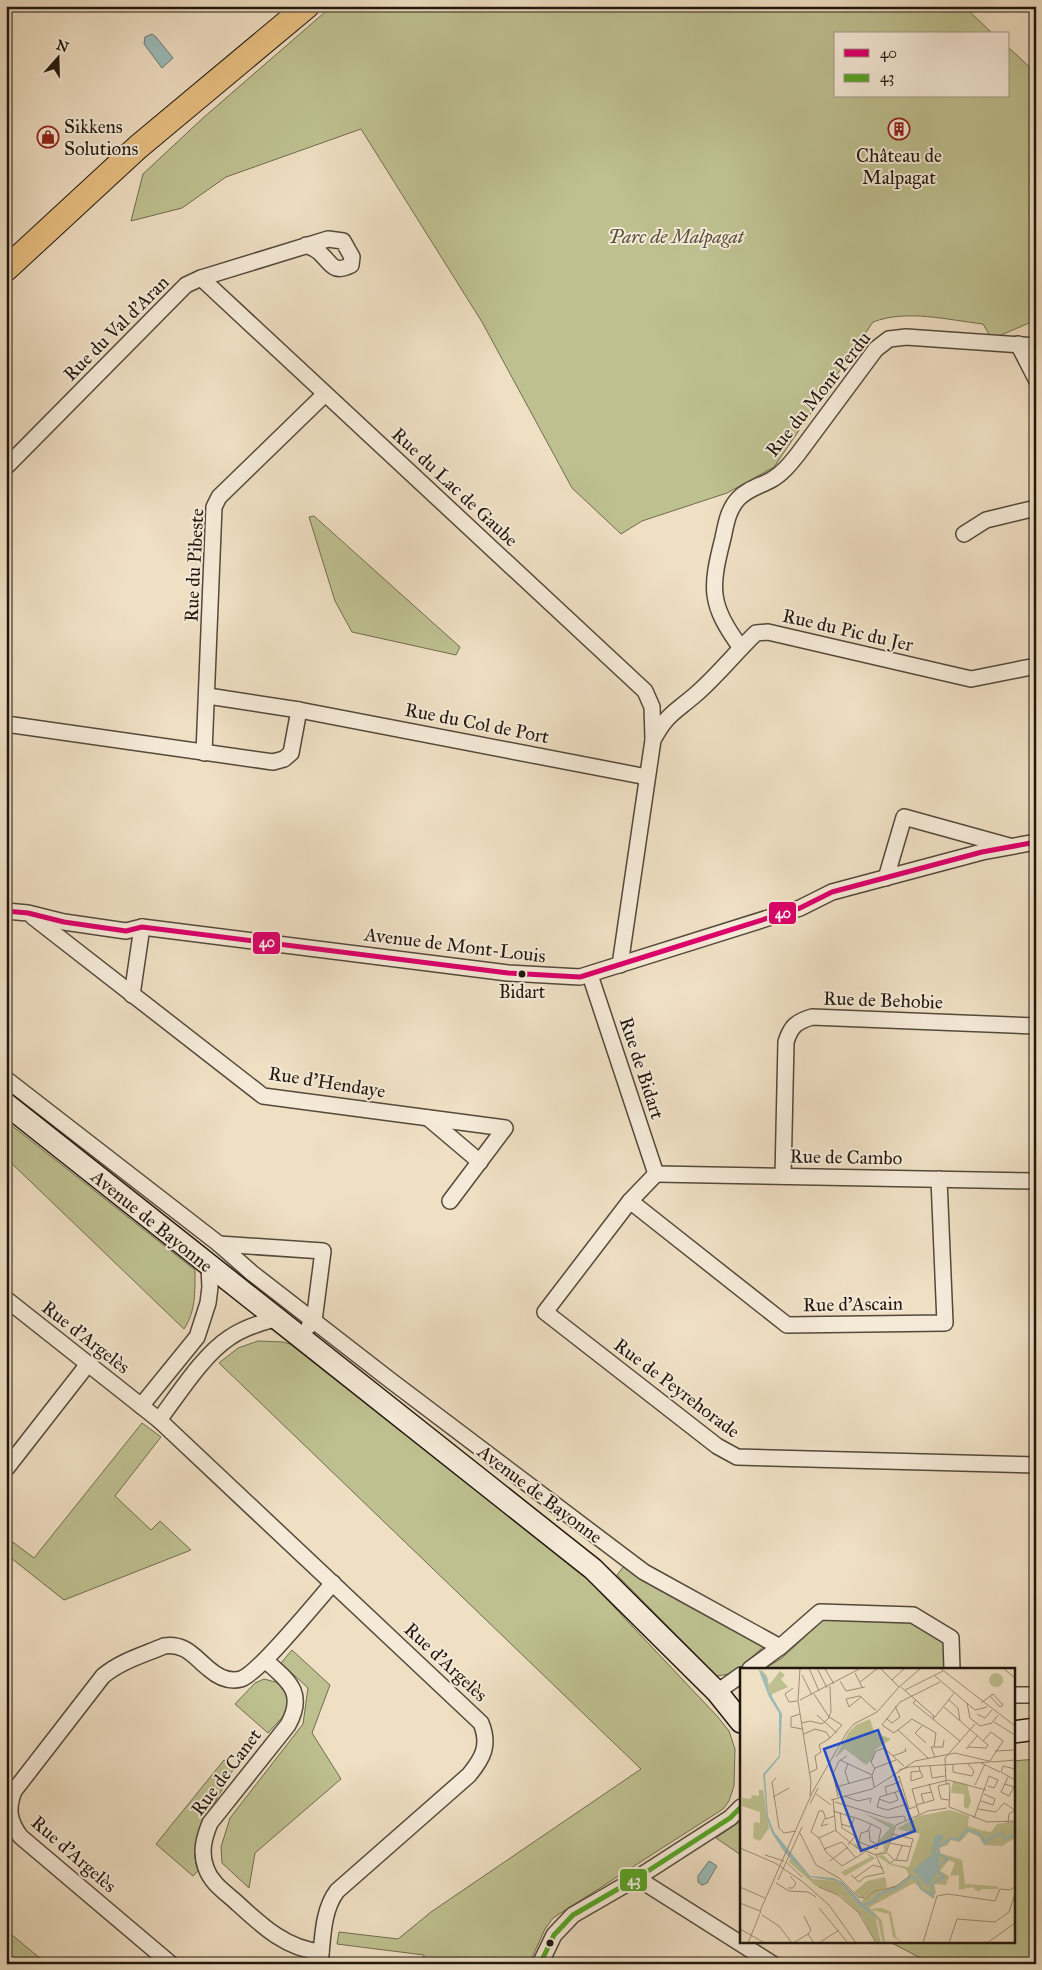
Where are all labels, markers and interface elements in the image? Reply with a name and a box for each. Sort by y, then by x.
north arrow [32,32,82,82]
legend [834,32,1010,98]
text: N [54,36,71,56]
text: 40 [880,44,897,62]
text: 43 [880,68,894,86]
place label: Sikkens Solutions [64,115,139,160]
building icon: Château de Malpagat [887,117,911,141]
shop icon: Sikkens Solutions [36,125,60,149]
place label: Château de Malpagat [856,144,942,190]
park label: Parc de Malpagat [608,225,745,249]
street label: Rue du Val d'Aran [58,270,174,386]
street label: Rue du Mont Perdu [761,327,875,461]
street label: Rue du Lac de Gaube [387,423,523,551]
street label: Rue du Pibeste [180,507,208,622]
street label: Rue du Pic du Jer [780,604,916,657]
street label: Rue du Col de Port [403,698,551,748]
line badge: 40 [768,901,797,925]
text: 40 [775,905,791,923]
street label: Avenue de Mont-Louis [362,922,547,968]
line badge: 40 [252,931,281,955]
text: 40 [259,934,275,952]
marker: Bidart [517,969,527,979]
place label: Bidart [499,981,546,1003]
street label: Rue de Behobie [823,986,943,1014]
street label: Rue de Bidart [615,1014,669,1122]
street label: Rue d'Hendaye [267,1061,387,1103]
street label: Rue de Cambo [789,1145,903,1169]
street label: Avenue de Bayonne [86,1164,218,1277]
street label: Rue d'Ascain [803,1292,903,1316]
street label: Rue d'Argelès [37,1295,135,1379]
street label: Rue de Peyrehorade [610,1333,745,1443]
street label: Avenue de Bayonne [472,1439,607,1548]
street label: Rue d'Argelès [399,1618,492,1707]
inset map [740,1668,1014,1942]
street label: Rue de Canet [186,1724,266,1820]
street label: Rue d'Argelès [26,1811,121,1898]
line badge: 43 [619,1868,648,1892]
text: 43 [627,1872,641,1890]
unlabelled marker [545,1938,555,1948]

